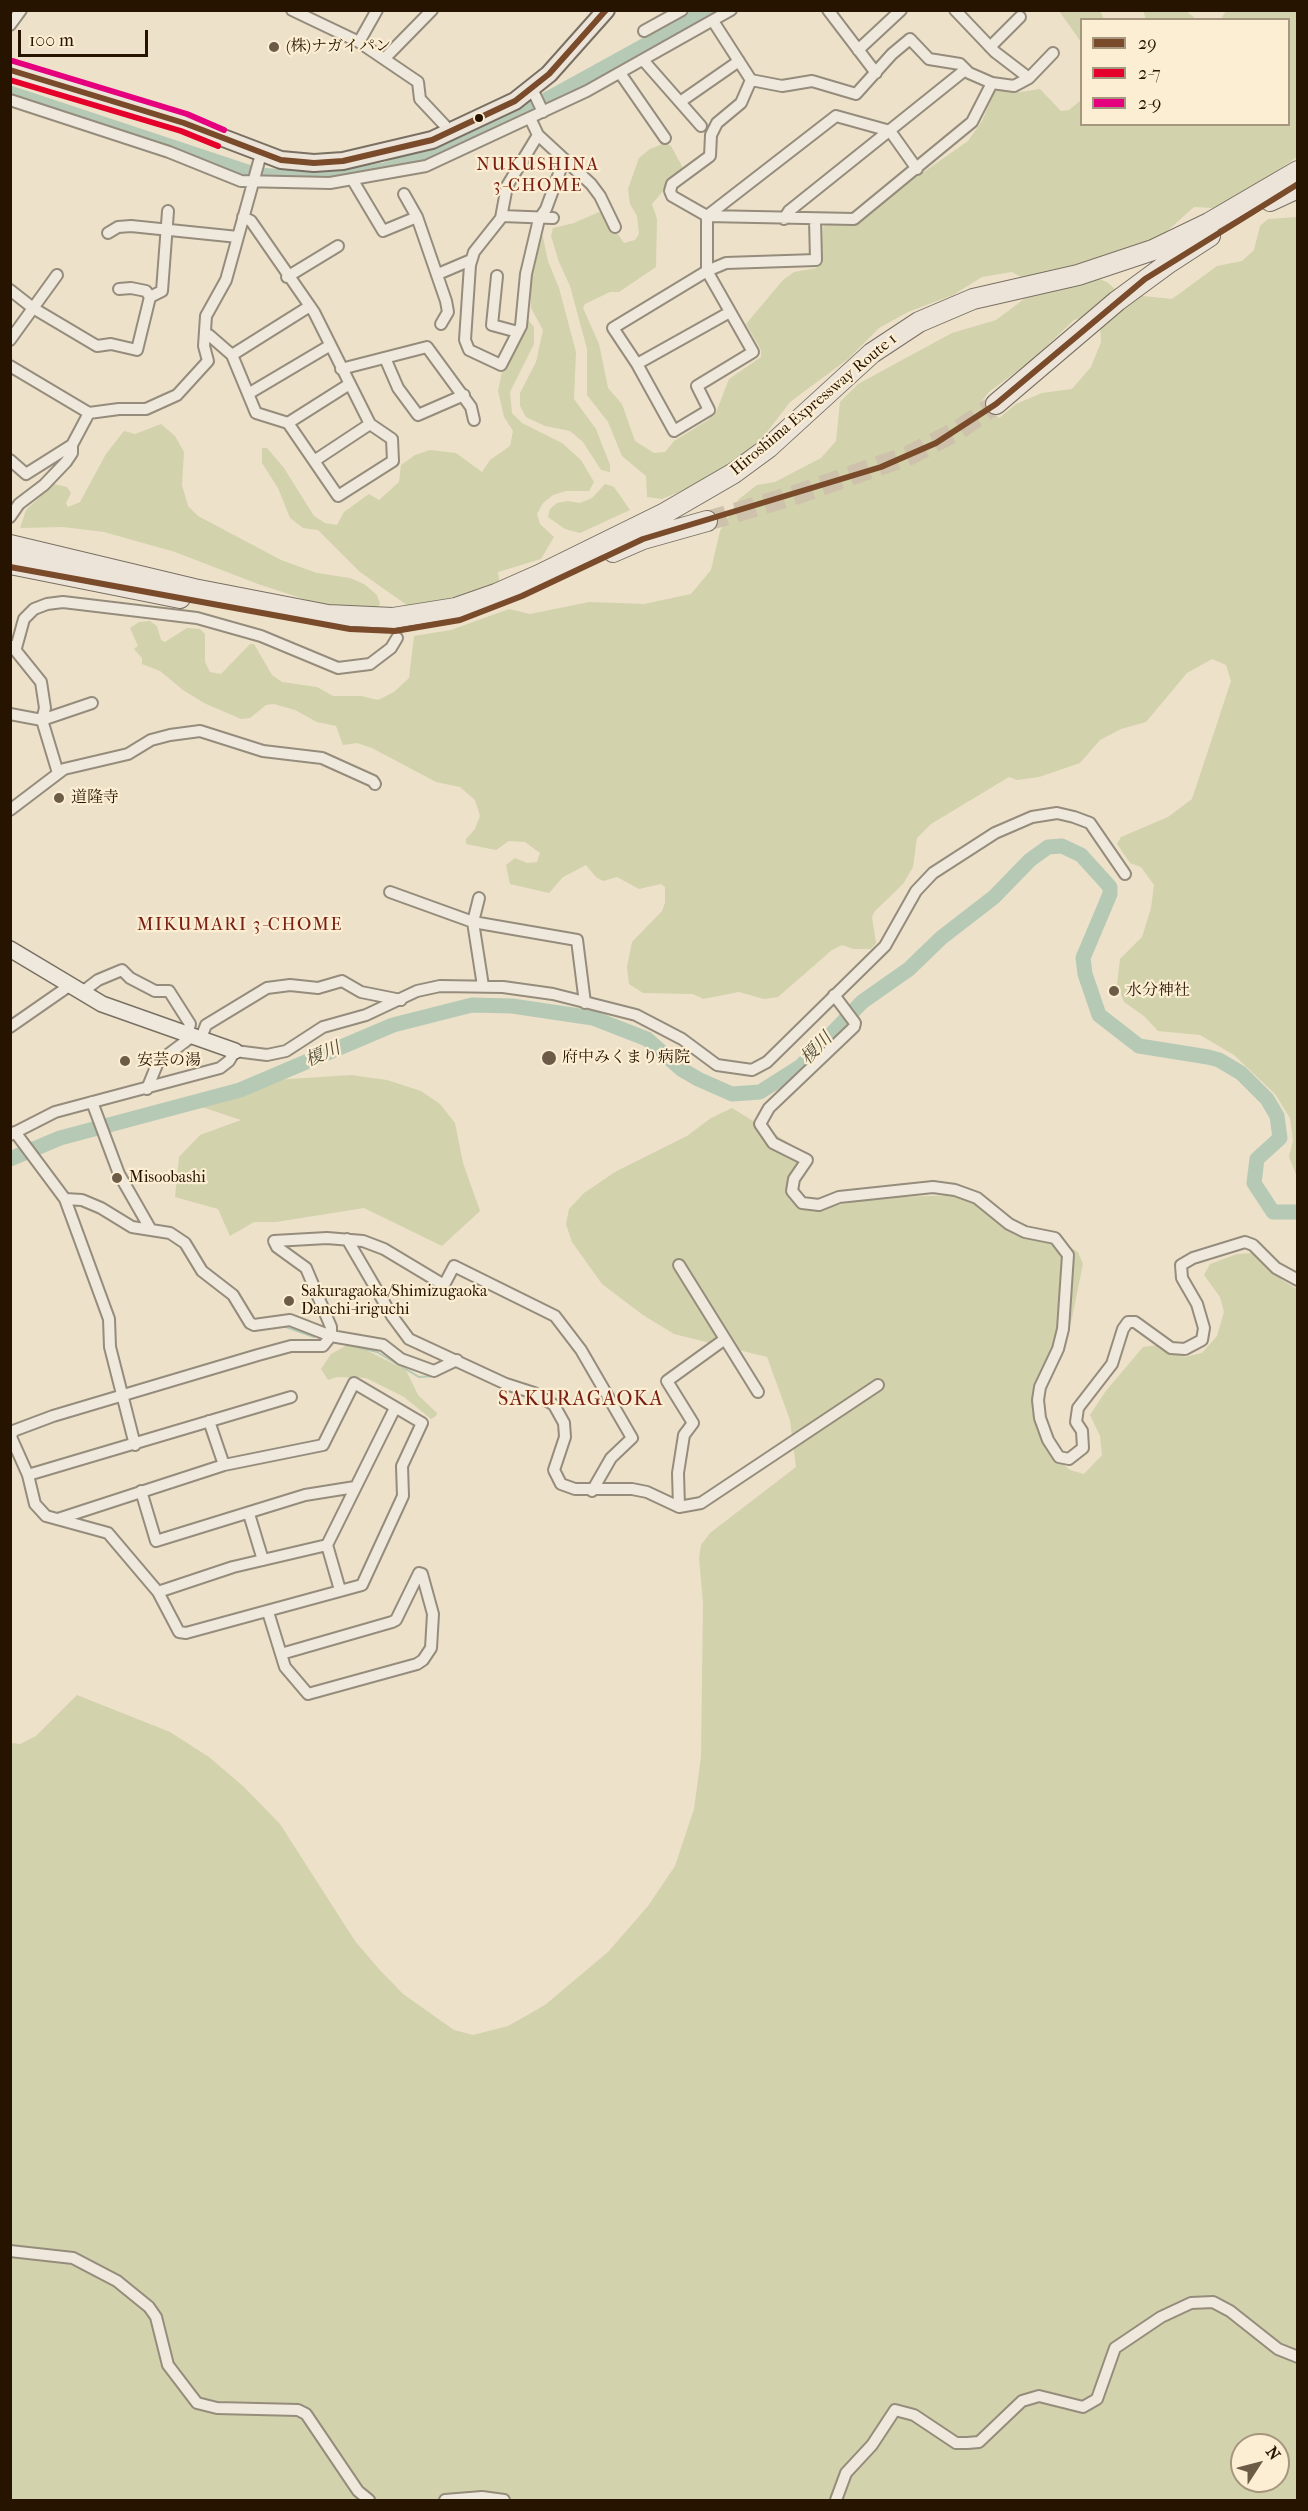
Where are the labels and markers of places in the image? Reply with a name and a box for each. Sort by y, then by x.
place label: (株)ナガイパン [286,37,391,57]
marker: (株)ナガイパン [267,40,281,54]
unlabelled marker [473,112,485,124]
place label: 道隆寺 [71,788,119,808]
marker: 道隆寺 [52,791,66,805]
place label: 水分神社 [1126,981,1190,1001]
marker: 水分神社 [1107,984,1121,998]
place label: 府中みくまり病院 [562,1048,690,1068]
marker: 府中みくまり病院 [540,1049,558,1067]
place label: 安芸の湯 [137,1051,201,1071]
marker: 安芸の湯 [118,1054,132,1068]
place label: Misoobashi [129,1168,206,1188]
marker: Misoobashi [110,1171,124,1185]
place label: Sakuragaoka/Shimizugaoka Danchi-iriguchi [301,1282,487,1320]
marker: Sakuragaoka/Shimizugaoka Danchi-iriguchi [282,1294,296,1308]

